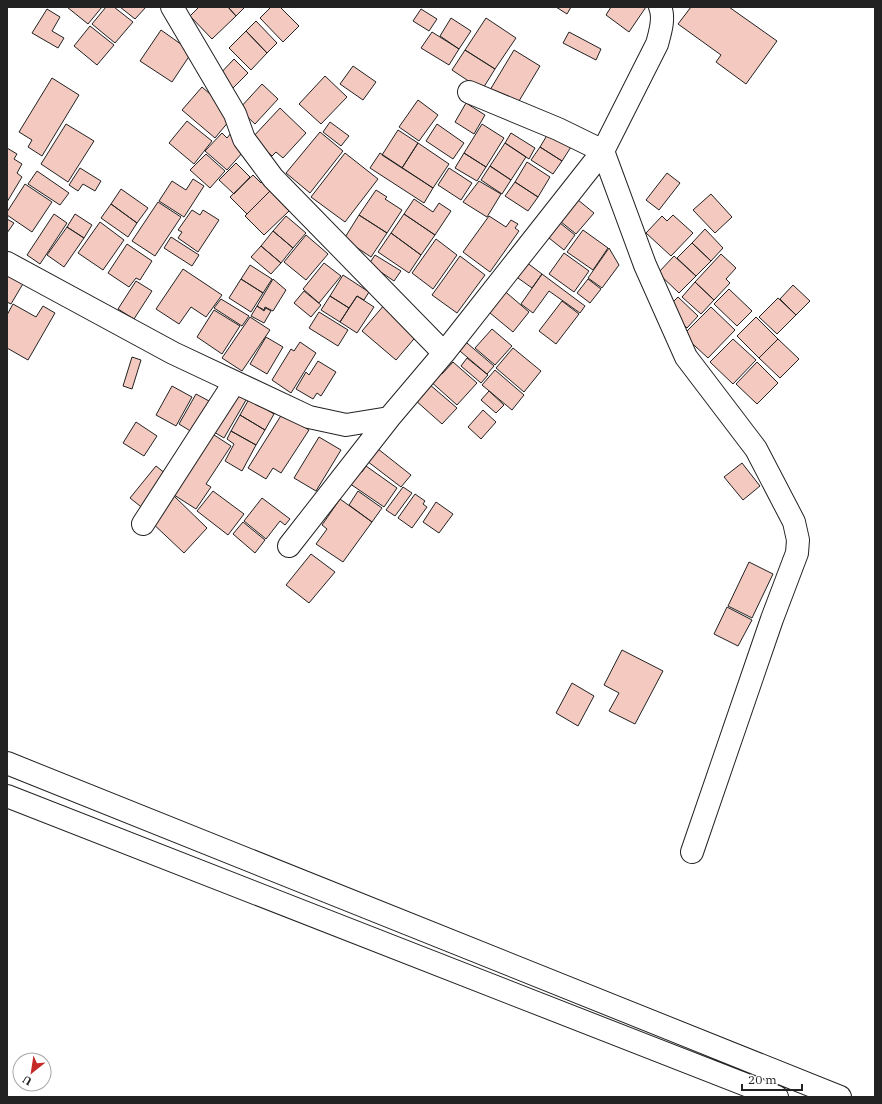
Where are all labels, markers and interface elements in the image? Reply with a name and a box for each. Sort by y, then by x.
north arrow [12,1052,52,1092]
scale bar [742,1066,802,1092]
text: U [19,1072,34,1089]
text: 20 m [748,1072,777,1087]

